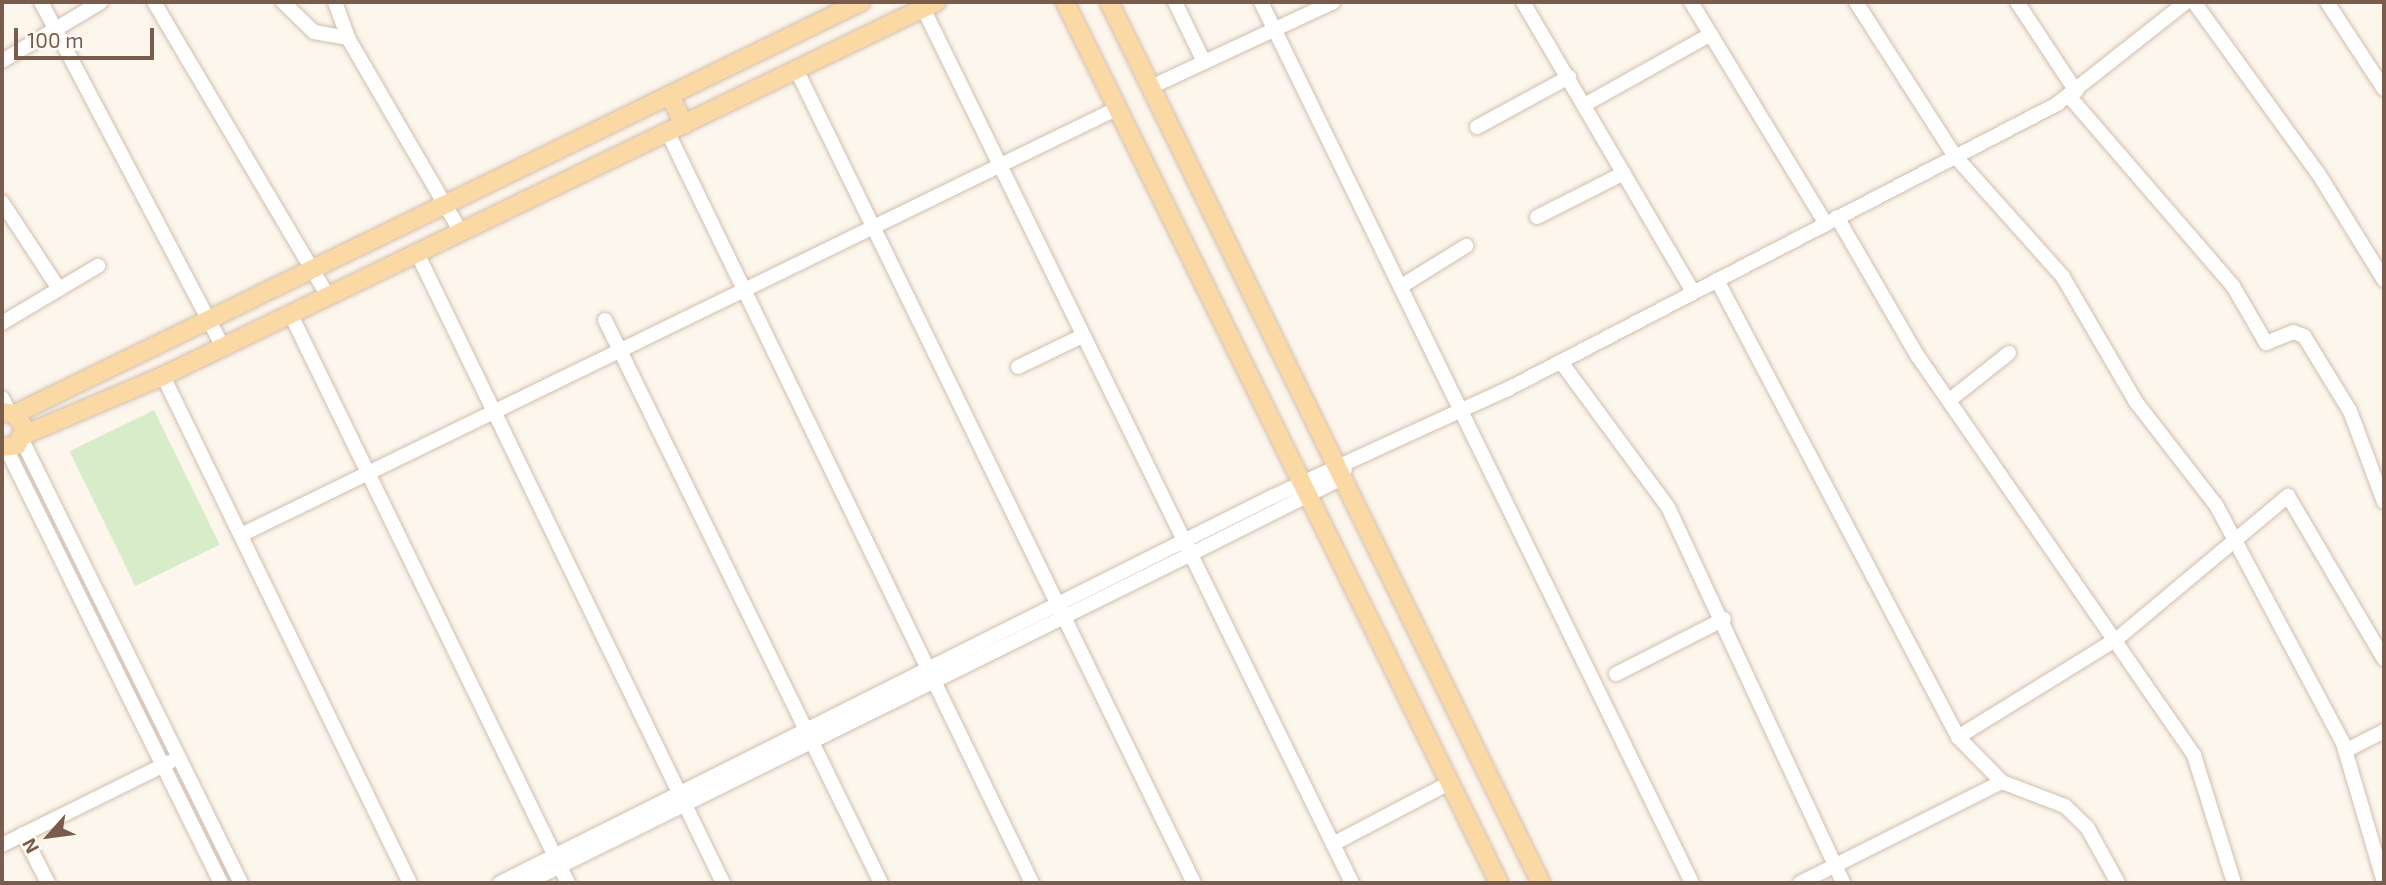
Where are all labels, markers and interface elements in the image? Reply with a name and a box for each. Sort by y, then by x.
scale bar [18,14,158,58]
text: 100 m [27,27,84,52]
north arrow [14,801,84,871]
text: N [17,835,43,858]

